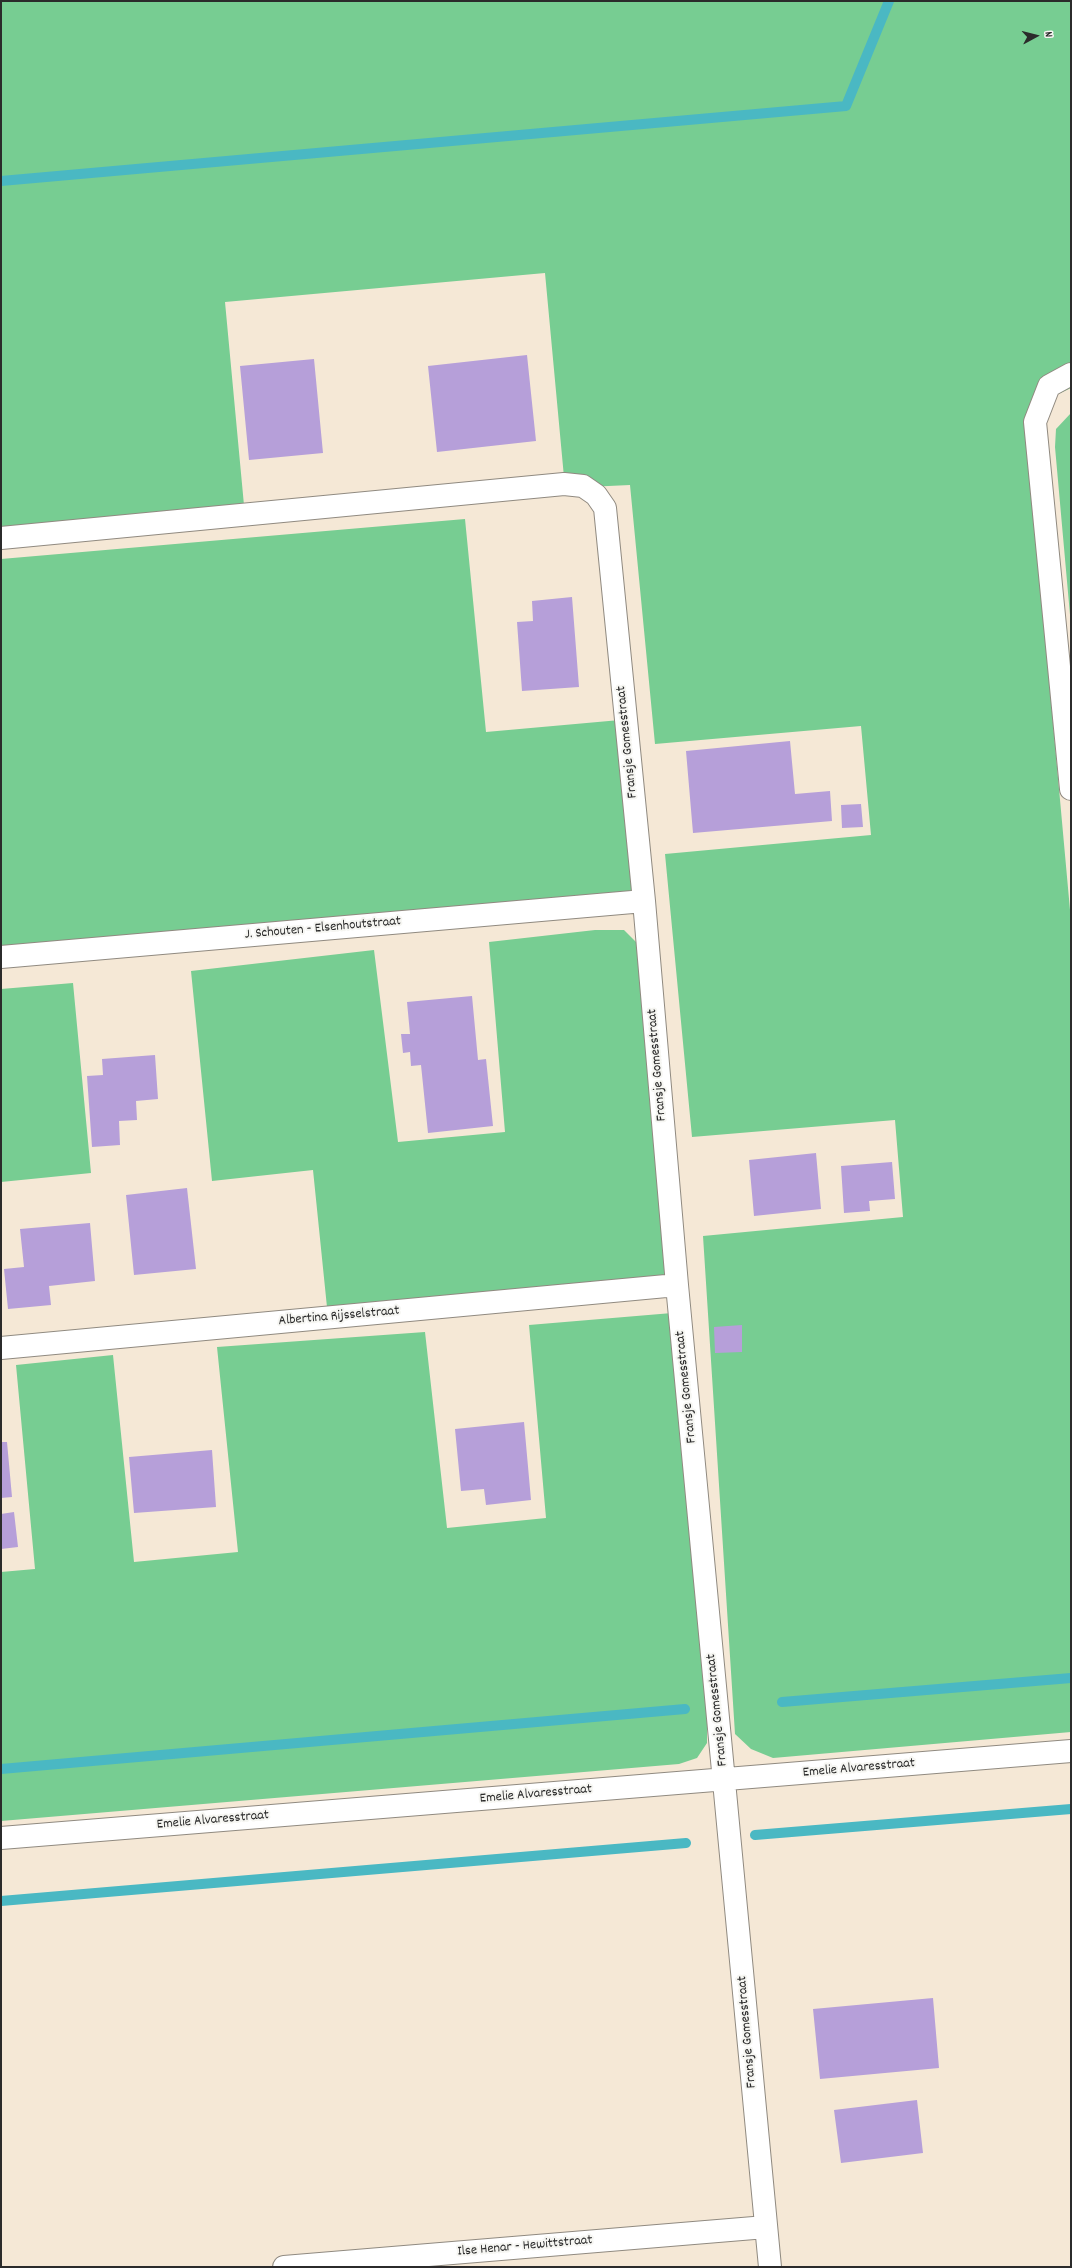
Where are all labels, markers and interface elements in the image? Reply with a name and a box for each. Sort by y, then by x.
north arrow [1016,16,1056,56]
text: N [1040,31,1056,38]
street label: Fransje Gomesstraat [614,685,642,799]
street label: J. Schouten - Elsenhoutstraat [244,914,402,944]
street label: Fransje Gomesstraat [645,1008,671,1122]
street label: Albertina Rijsselstraat [278,1303,400,1331]
street label: Fransje Gomesstraat [673,1330,701,1444]
street label: Fransje Gomesstraat [704,1653,732,1767]
street label: Emelie Alvaresstraat [802,1756,916,1782]
street label: Emelie Alvaresstraat [479,1782,593,1808]
street label: Emelie Alvaresstraat [156,1808,270,1834]
street label: Fransje Gomesstraat [735,1975,761,2089]
street label: Ilse Henar - Hewittstraat [457,2233,593,2261]

